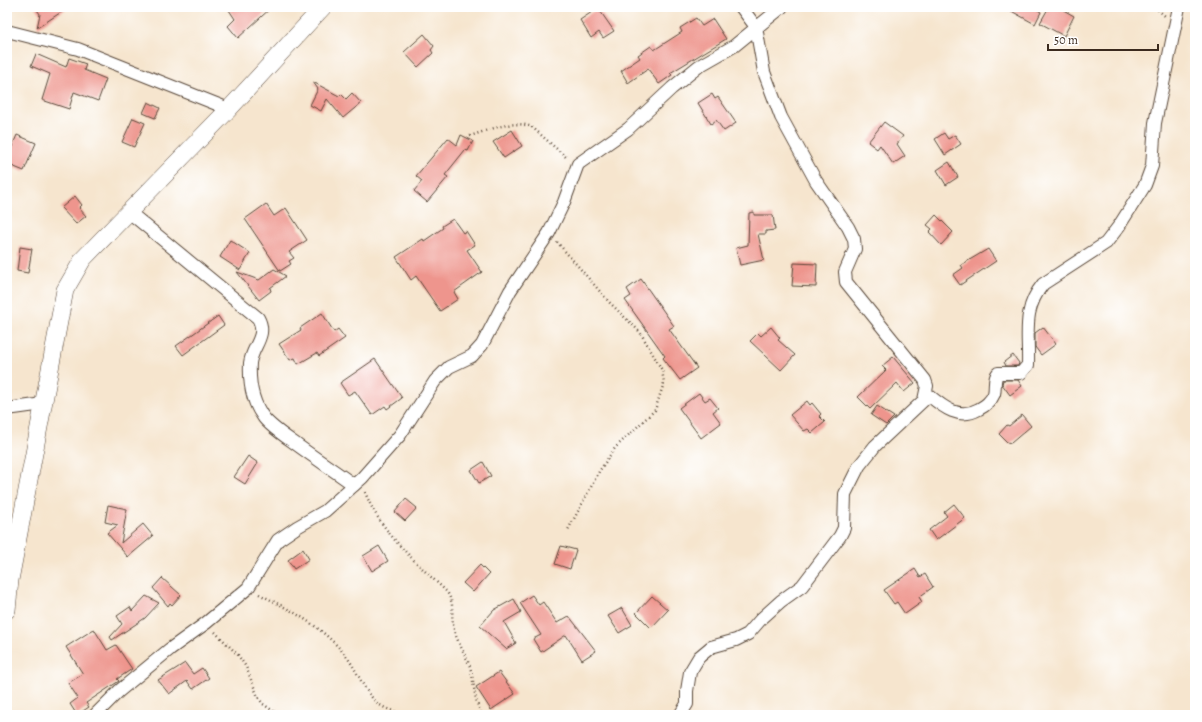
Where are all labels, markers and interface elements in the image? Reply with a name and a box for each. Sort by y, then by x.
scale bar [1048,26,1158,52]
text: 50 m [1054,32,1078,48]

